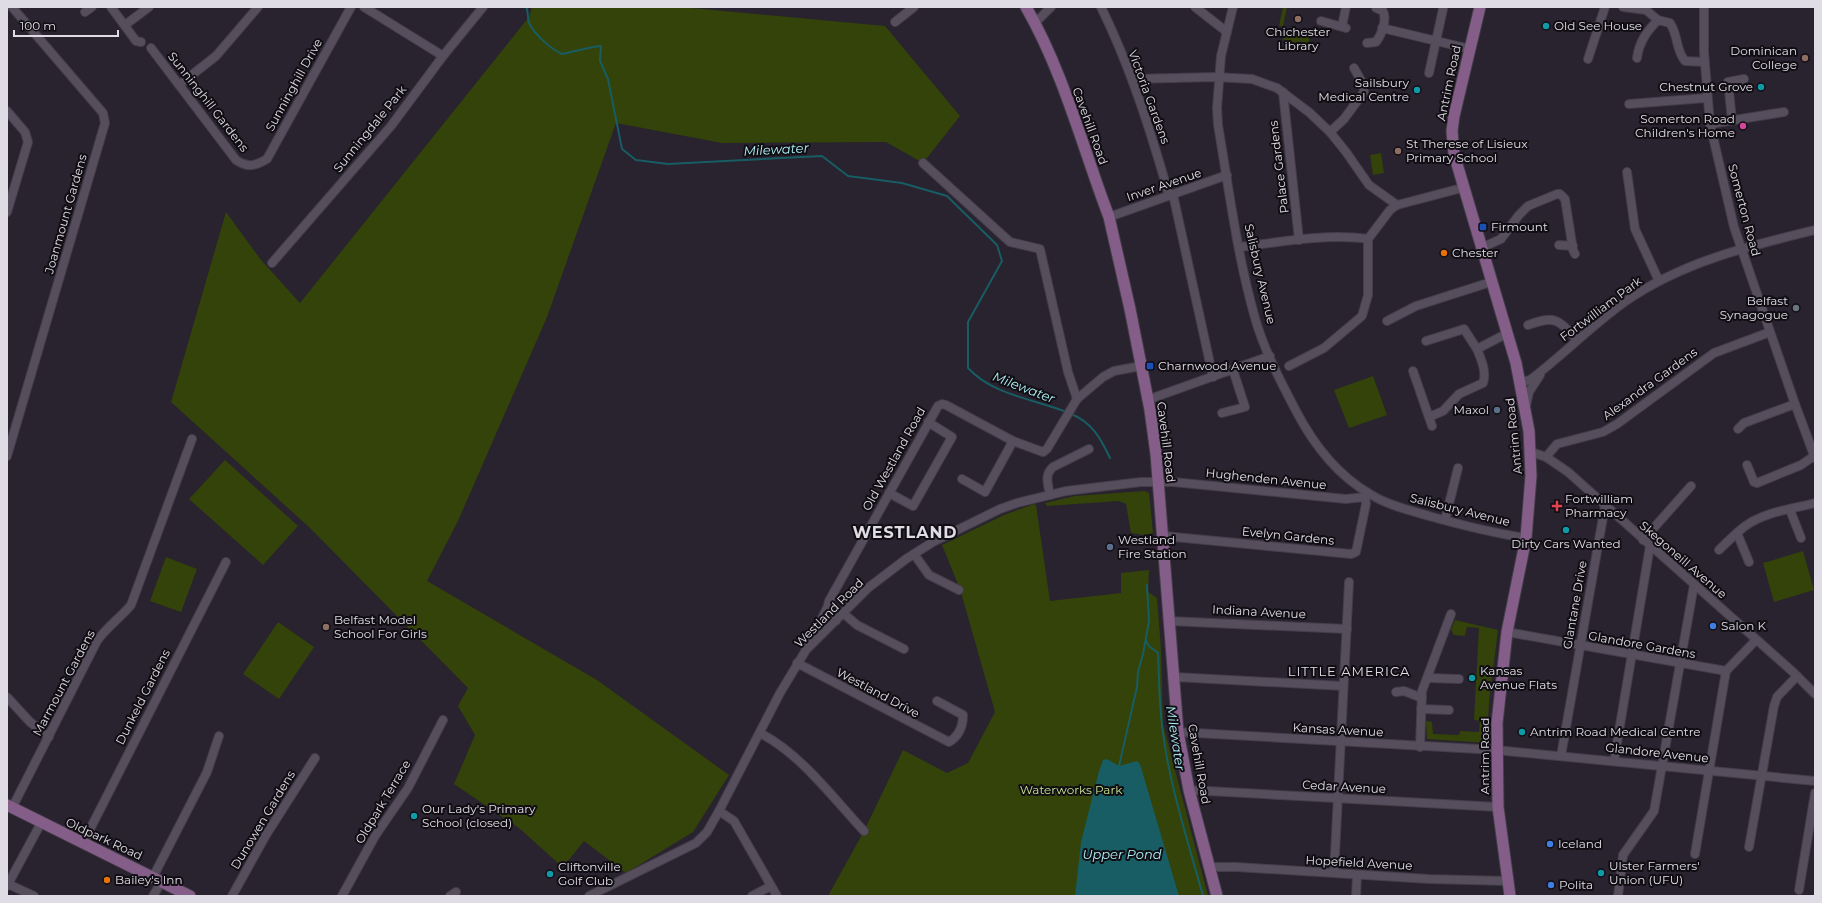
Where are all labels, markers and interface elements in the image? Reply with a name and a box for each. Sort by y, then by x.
scale bar [14,12,118,38]
marker: Chichester Library [1293,14,1303,24]
text: 100 m [20,18,56,33]
place label: Old See House [1554,18,1642,33]
marker: Old See House [1541,21,1551,31]
place label: Chichester Library [1266,24,1330,53]
street label: Sunninghill Drive [262,36,325,134]
place label: Dominican College [1730,43,1797,72]
street label: Antrim Road [1433,44,1464,122]
street label: Victoria Gardens [1126,48,1173,146]
street label: Sunninghill Gardens [165,49,252,155]
marker: Dominican College [1800,53,1810,63]
place label: Sailsbury Medical Centre [1318,75,1409,104]
place label: Chestnut Grove [1659,79,1753,94]
street label: Sunningdale Park [330,82,410,175]
marker: Chestnut Grove [1756,82,1766,92]
street label: Cavehill Road [1070,85,1111,167]
marker: Sailsbury Medical Centre [1412,85,1422,95]
place label: Somerton Road Children's Home [1635,111,1735,140]
street label: Palace Gardens [1265,120,1292,214]
marker: Somerton Road Children's Home [1738,121,1748,131]
place label: St Therese of Lisieux Primary School [1406,136,1528,165]
water label: Milewater [743,139,810,159]
marker: St Therese of Lisieux Primary School [1393,146,1403,156]
street label: Joanmount Gardens [41,152,90,276]
street label: Somerton Road [1725,162,1764,258]
street label: Inver Avenue [1124,165,1203,204]
place label: Firmount [1491,219,1548,234]
street label: Salisbury Avenue [1242,222,1279,326]
marker: Firmount [1478,222,1488,232]
place label: Chester [1452,245,1499,260]
marker: Chester [1439,248,1449,258]
street label: Fortwilliam Park [1557,272,1645,344]
place label: Belfast Synagogue [1720,293,1788,322]
marker: Belfast Synagogue [1791,303,1801,313]
street label: Alexandra Gardens [1599,344,1700,423]
place label: Charnwood Avenue [1158,358,1276,373]
marker: Charnwood Avenue [1145,361,1155,371]
water label: Milewater [991,368,1058,406]
street label: Antrim Road [1502,397,1525,475]
street label: Cavehill Road [1154,401,1179,483]
place label: Maxol [1454,402,1489,417]
street label: Old Westland Road [859,404,928,513]
marker: Maxol [1492,405,1502,415]
street label: Hughenden Avenue [1205,465,1327,492]
street label: Salisbury Avenue [1409,490,1512,529]
place label: Fortwilliam Pharmacy [1565,491,1633,520]
marker: Fortwilliam Pharmacy [1552,501,1562,511]
street label: Skegoneill Avenue [1637,518,1730,602]
district label: WESTLAND [852,523,958,542]
street label: Evelyn Gardens [1241,523,1335,548]
marker: Dirty Cars Wanted [1561,525,1571,535]
place label: Westland Fire Station [1118,532,1187,561]
place label: Dirty Cars Wanted [1511,536,1621,551]
marker: Westland Fire Station [1105,542,1115,552]
street label: Glantane Drive [1559,560,1590,650]
street label: Westland Road [791,575,866,650]
street label: Indiana Avenue [1212,602,1306,621]
place label: Belfast Model School For Girls [334,612,427,641]
place label: Salon K [1721,618,1766,633]
marker: Salon K [1708,621,1718,631]
marker: Belfast Model School For Girls [321,622,331,632]
street label: Marmount Gardens [29,627,98,738]
street label: Glandore Gardens [1587,628,1697,661]
street label: Dunkeld Gardens [112,646,173,747]
district label: LITTLE AMERICA [1288,663,1410,679]
place label: Kansas Avenue Flats [1480,663,1557,692]
street label: Westland Drive [834,664,922,721]
marker: Kansas Avenue Flats [1467,673,1477,683]
water label: Milewater [1163,705,1189,772]
street label: Antrim Road [1477,718,1492,794]
street label: Kansas Avenue [1292,720,1384,739]
street label: Cavehill Road [1185,723,1214,805]
place label: Antrim Road Medical Centre [1530,724,1701,739]
marker: Antrim Road Medical Centre [1517,727,1527,737]
street label: Glandore Avenue [1605,740,1709,765]
street label: Oldpark Terrace [352,757,414,846]
street label: Dunowen Gardens [227,767,298,872]
street label: Cedar Avenue [1302,777,1386,796]
park label: Waterworks Park [1020,782,1123,797]
place label: Our Lady's Primary School (closed) [422,801,536,830]
marker: Our Lady's Primary School (closed) [409,811,419,821]
street label: Oldpark Road [63,814,145,863]
place label: Iceland [1558,836,1602,851]
marker: Iceland [1545,839,1555,849]
water label: Upper Pond [1082,846,1162,862]
street label: Hopefield Avenue [1305,852,1413,873]
place label: Ulster Farmers' Union (UFU) [1609,858,1700,887]
place label: Cliftonville Golf Club [558,859,621,888]
marker: Ulster Farmers' Union (UFU) [1596,868,1606,878]
marker: Cliftonville Golf Club [545,869,555,879]
place label: Bailey's Inn [115,872,183,887]
marker: Bailey's Inn [102,875,112,885]
place label: Polita [1559,877,1593,892]
marker: Polita [1546,880,1556,890]

